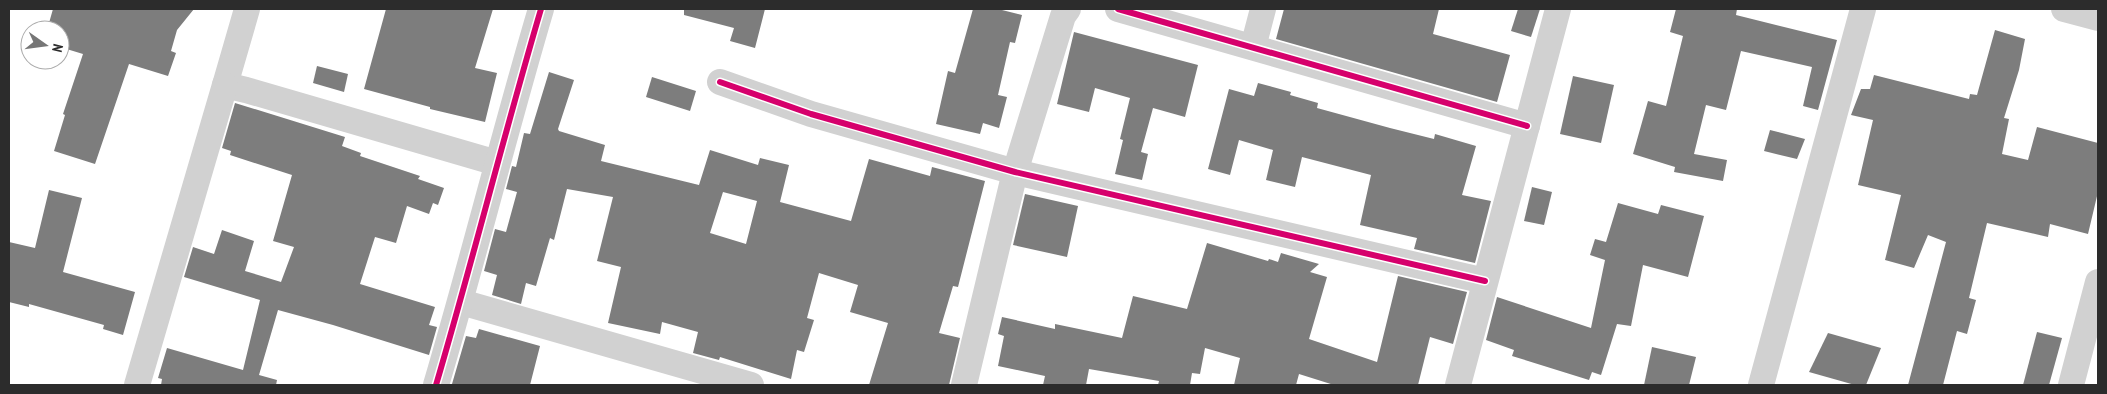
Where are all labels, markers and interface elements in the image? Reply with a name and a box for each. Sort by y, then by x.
north arrow [20,20,70,70]
text: N [48,42,67,54]

